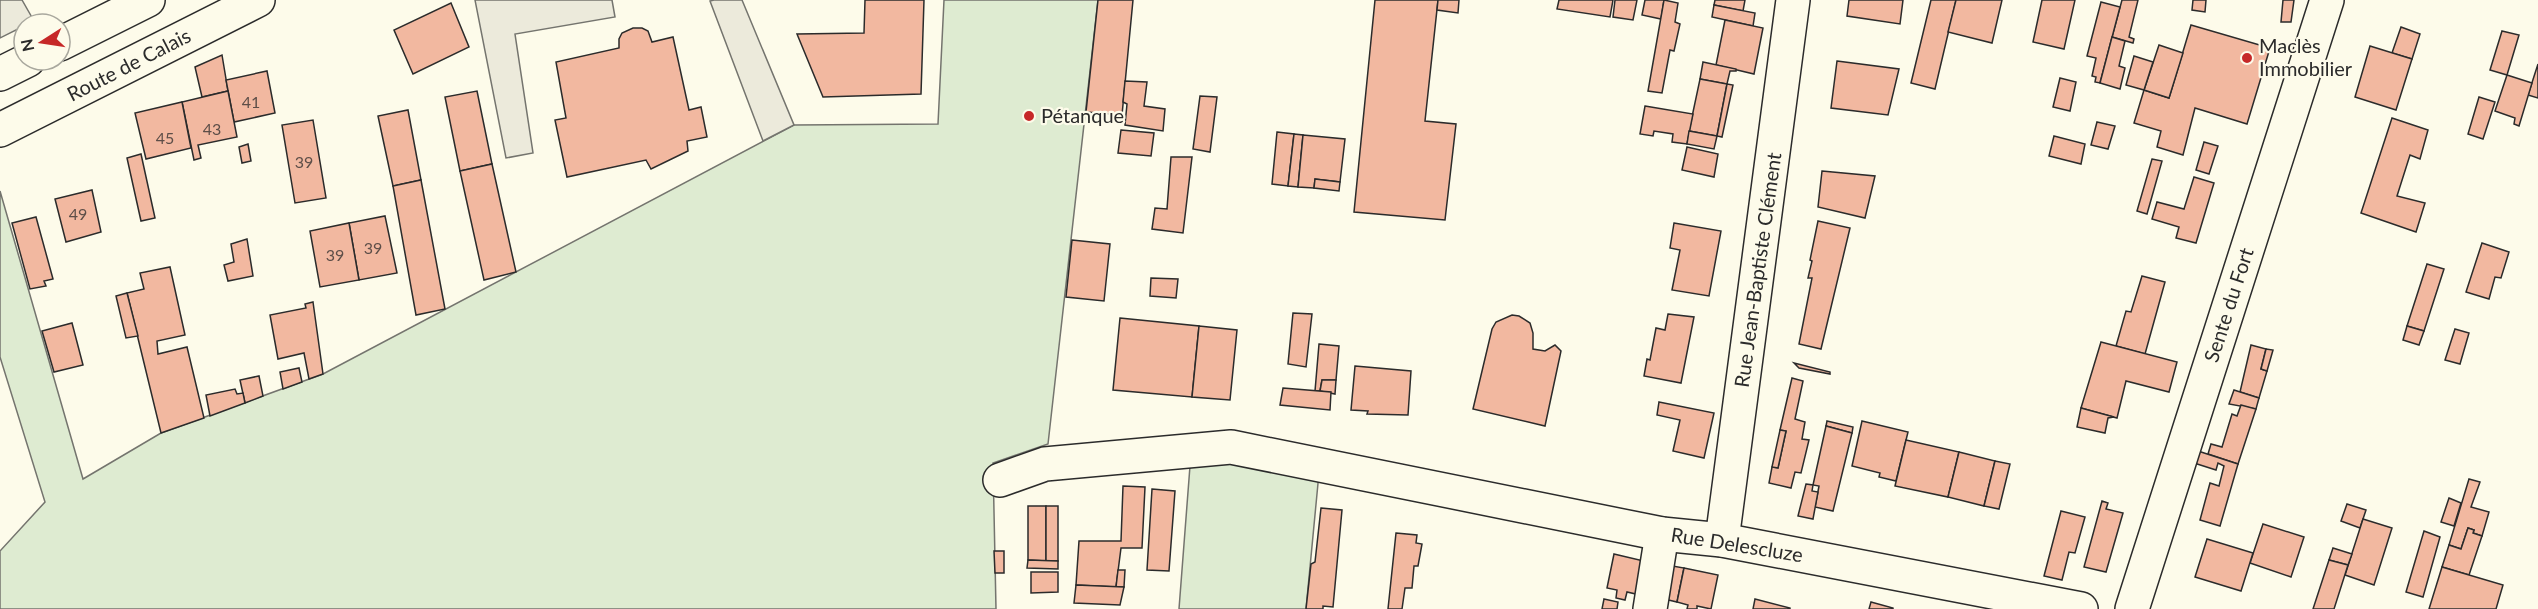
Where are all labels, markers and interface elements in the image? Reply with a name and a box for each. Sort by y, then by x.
north arrow [12,12,72,72]
street label: Route de Calais [63,23,194,106]
place label: Maclès Immobilier [2259,33,2353,80]
text: N [16,37,37,53]
marker: Maclès Immobilier [2240,51,2254,65]
house number: 41 [242,92,260,111]
place label: Pétanque [1041,103,1124,127]
marker: Pétanque [1022,109,1036,123]
house number: 43 [203,119,221,138]
house number: 45 [156,128,174,147]
street label: Rue Jean-Baptiste Clément [1729,151,1785,389]
house number: 39 [295,152,313,171]
house number: 49 [69,204,87,223]
house number: 39 [364,238,382,257]
street label: Sente du Fort [2198,244,2258,365]
house number: 39 [326,245,344,264]
street label: Rue Delescluze [1669,522,1805,566]

